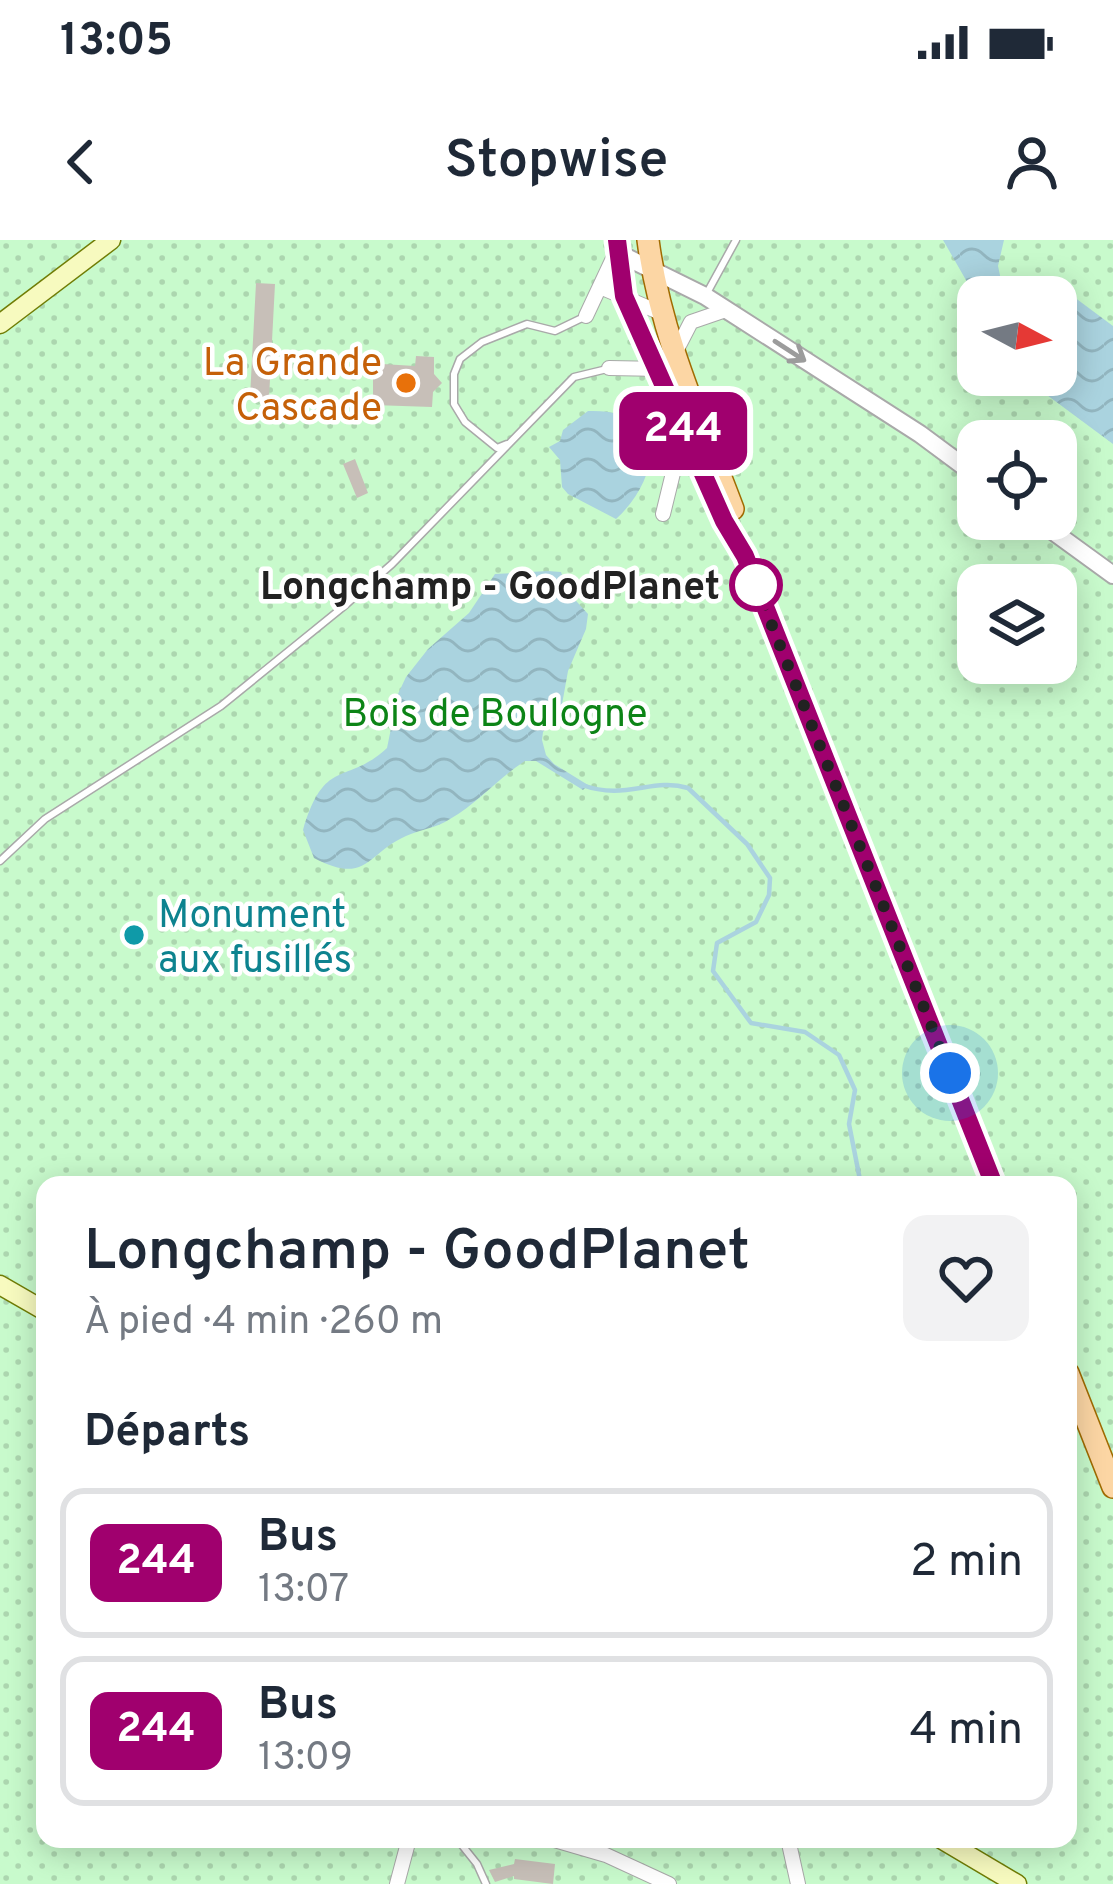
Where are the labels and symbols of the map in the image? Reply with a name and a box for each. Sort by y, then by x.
north arrow [957,276,1077,396]
one-way arrow [773,339,807,364]
place label: La Grande Cascade [203,341,382,435]
marker: La Grande Cascade [393,370,419,396]
line badge: 244 [614,392,752,470]
marker: Longchamp - GoodPlanet [731,560,781,610]
place label: Longchamp - GoodPlanet [260,565,720,614]
park label: Bois de Boulogne [342,692,648,741]
place label: Monument aux fusillés [158,893,352,987]
marker: Monument aux fusillés [121,922,147,948]
your location [920,1043,980,1103]

